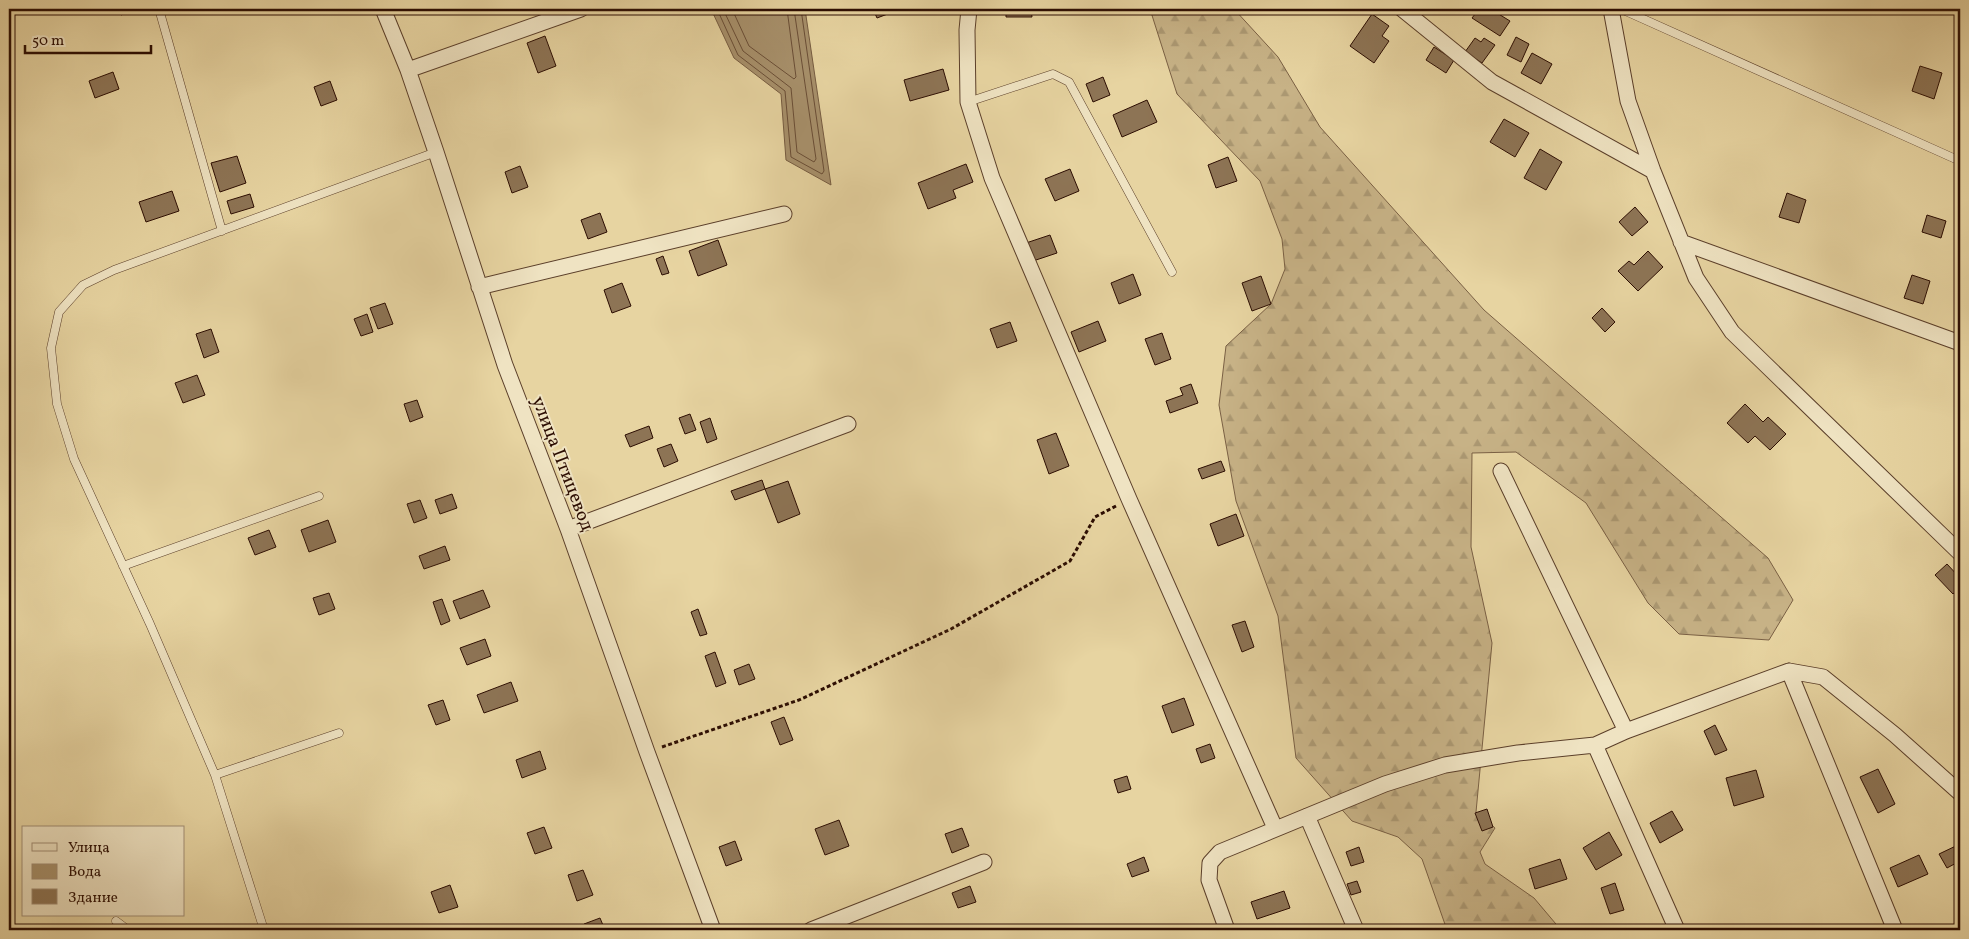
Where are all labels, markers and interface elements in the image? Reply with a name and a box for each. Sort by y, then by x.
scale bar [25,22,151,54]
text: 50 m [32,31,64,52]
street label: улица Птицевод [524,392,600,535]
legend [22,826,185,916]
text: Улица [68,838,110,859]
text: Вода [68,862,101,883]
text: Здание [68,888,118,909]

